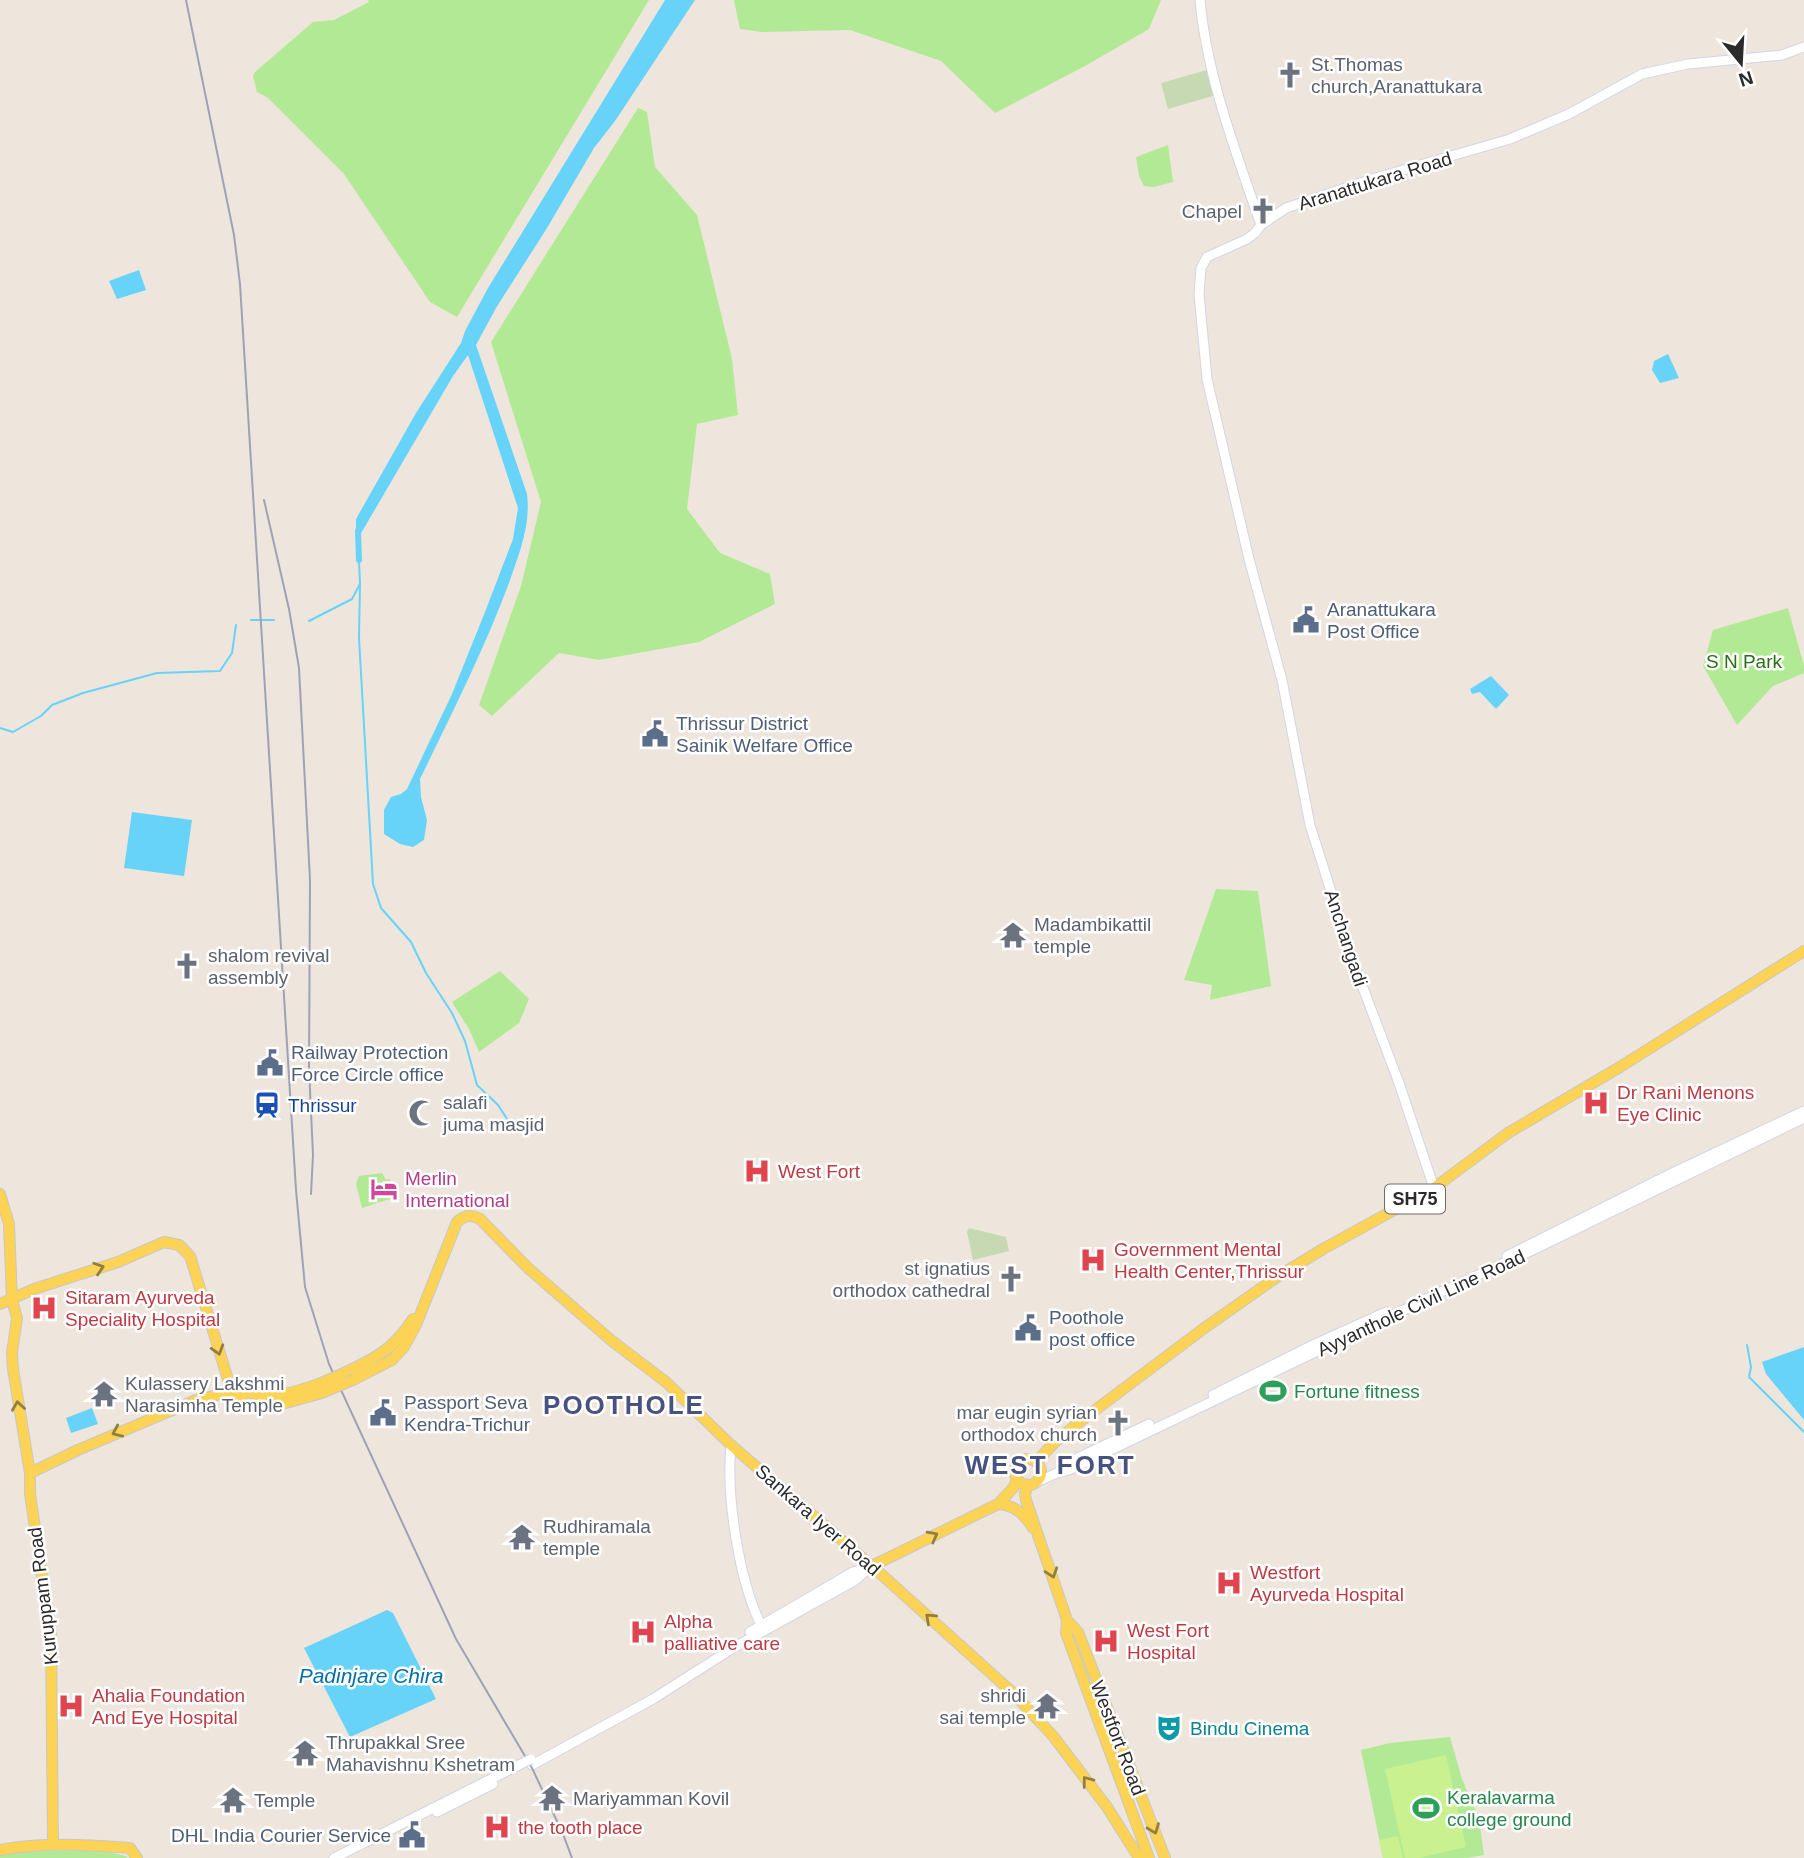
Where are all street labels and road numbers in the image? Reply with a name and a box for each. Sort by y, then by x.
street label: Aranattukara Road [1296,148,1454,214]
street label: Anchangadi [1321,887,1371,989]
road number: SH75 [1385,1184,1445,1214]
street label: Ayyanthole Civil Line Road [1314,1246,1528,1360]
street label: Sankara Iyer Road [751,1460,885,1580]
street label: Kuruppam Road [24,1526,62,1666]
street label: Westfort Road [1086,1678,1150,1798]

